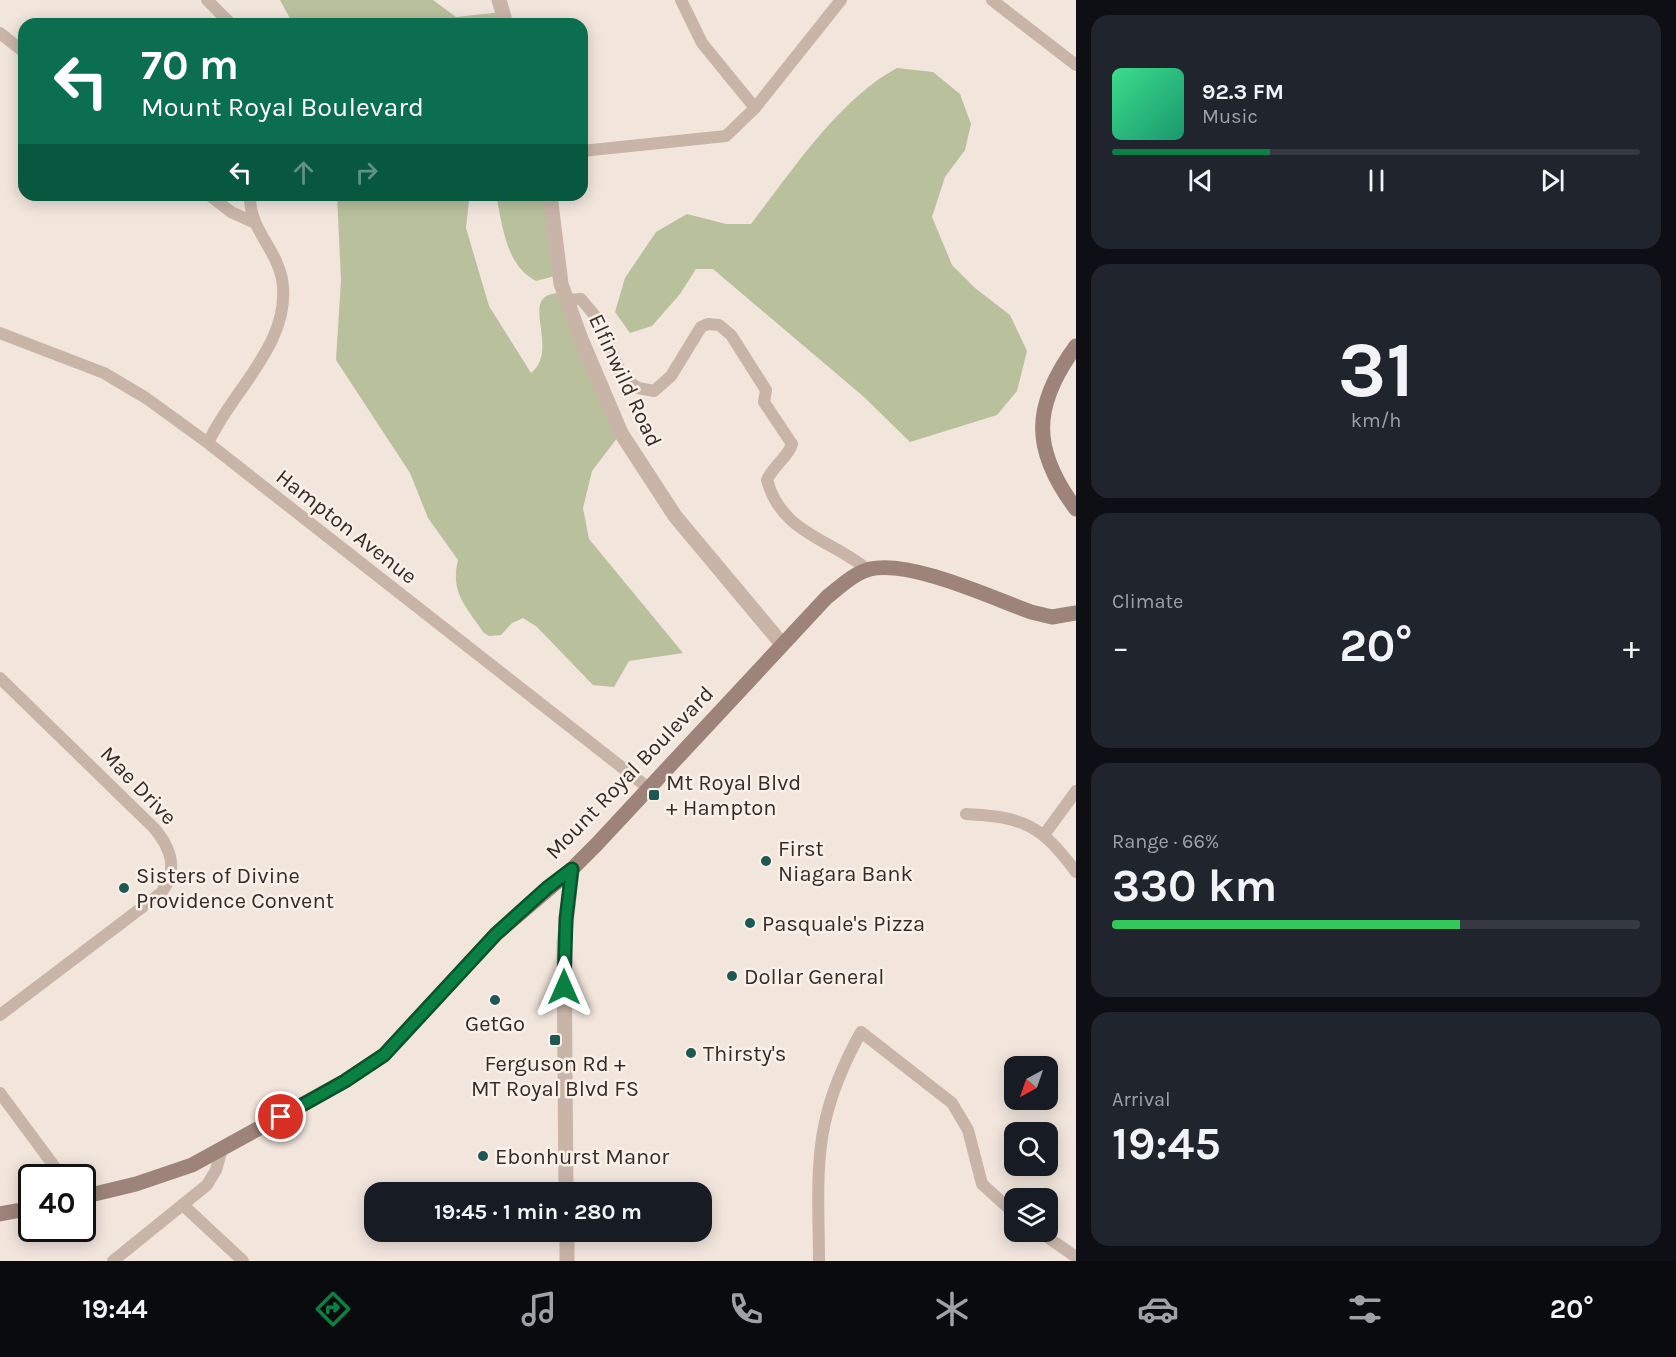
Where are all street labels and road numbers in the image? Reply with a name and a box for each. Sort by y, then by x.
street label: Elfinwild Road [583,310,667,451]
street label: Hampton Avenue [271,464,422,590]
street label: Mount Royal Boulevard [540,681,719,865]
street label: Mae Drive [95,741,182,830]

